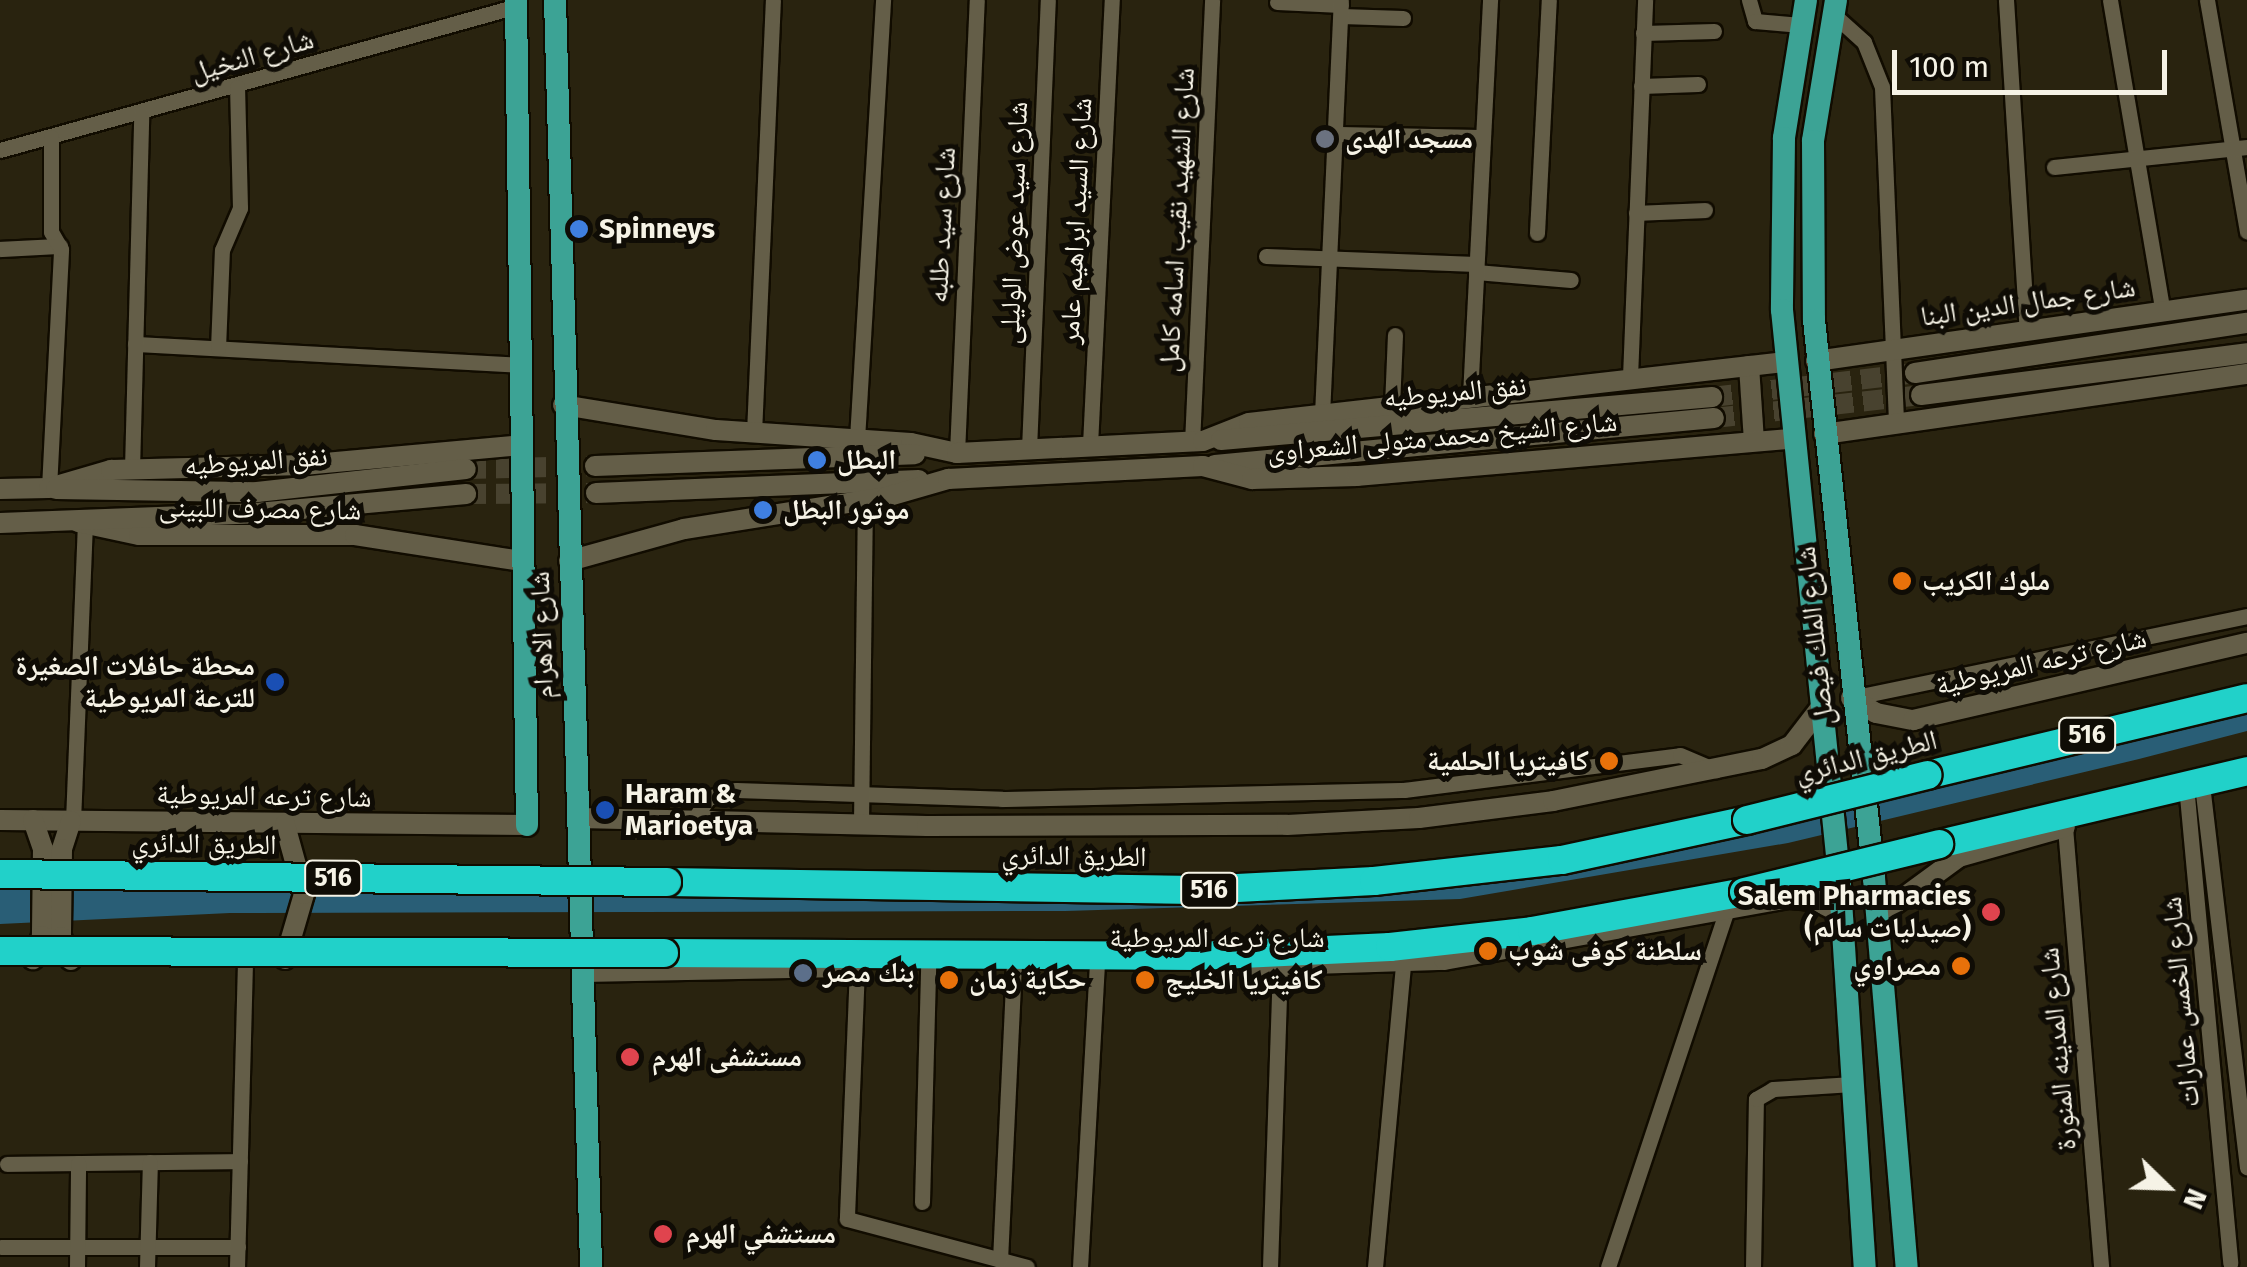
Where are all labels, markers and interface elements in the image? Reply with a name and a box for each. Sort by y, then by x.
street label: شارع النخيل [186,22,318,90]
scale bar [1897,30,2172,92]
text: 100 m [1909,49,1989,85]
street label: شارع الشهيد نقيب اسامه كامل [1152,67,1202,373]
street label: شارع السيد ابراهيم عامر [1053,97,1099,345]
street label: شارع سيد عوض الوليلى [993,101,1035,345]
place label: مسجد الهدى [1345,122,1473,156]
marker: مسجد الهدى [1314,128,1336,150]
street label: شارع سيد طلبه [921,146,963,304]
place label: Spinneys [599,212,715,246]
marker: Spinneys [568,218,590,240]
street label: شارع جمال الدين البنا [1918,270,2138,334]
street label: نفق المريوطيه [1382,369,1528,415]
street label: شارع الشيخ محمد متولى الشعراوى [1266,405,1618,469]
street label: نفق المريوطيه [183,439,329,483]
place label: البطل [837,443,896,477]
marker: البطل [806,449,828,471]
street label: شارع مصرف اللبينى [158,490,362,528]
place label: موتور البطل [783,493,910,527]
marker: موتور البطل [752,499,774,521]
street label: شارع الملك فيصل [1789,545,1841,727]
place label: ملوك الكريب [1922,564,2050,598]
marker: ملوك الكريب [1891,570,1913,592]
street label: شارع الاهرام [523,571,561,699]
street label: شارع ترعه المريوطية [1932,621,2150,703]
place label: محطة حافلات الصغيرة للترعة المريوطية [16,649,255,715]
marker: محطة حافلات الصغيرة للترعة المريوطية [264,671,286,693]
road number: 516 [2057,715,2117,755]
street label: الطريق الدائري [1791,723,1941,791]
place label: كافيتريا الحلمية [1427,744,1589,778]
marker: كافيتريا الحلمية [1598,750,1620,772]
street label: شارع ترعه المريوطية [156,777,372,815]
place label: Haram & Marioetya [625,777,753,843]
marker: Haram & Marioetya [594,799,616,821]
street label: الطريق الدائري [131,826,277,862]
street label: الطريق الدائري [1001,838,1147,874]
road number: 516 [303,858,363,898]
road number: 516 [1179,870,1239,910]
place label: Salem Pharmacies (صيدليات سالم) [1738,879,1971,945]
street label: شارع الخمس عمارات [2155,895,2207,1109]
marker: Salem Pharmacies (صيدليات سالم) [1980,901,2002,923]
street label: شارع ترعه المريوطية [1109,921,1325,955]
place label: سلطنة كوفى شوب [1508,934,1702,968]
marker: سلطنة كوفى شوب [1477,940,1499,962]
street label: شارع المدينه المنورة [2032,946,2084,1152]
place label: مصراوي [1853,949,1941,983]
marker: مصراوي [1950,955,1972,977]
place label: بنك مصر [823,956,914,990]
marker: بنك مصر [792,962,814,984]
place label: حكاية زمان [969,963,1086,997]
place label: كافيتريا الخليج [1165,963,1323,997]
marker: حكاية زمان [938,969,960,991]
marker: كافيتريا الخليج [1134,969,1156,991]
place label: مستشفى الهرم [652,1040,802,1074]
marker: مستشفى الهرم [617,1044,643,1070]
north arrow [2117,1137,2217,1237]
text: N [2176,1184,2214,1214]
place label: مستشفي الهرم [686,1217,836,1251]
marker: مستشفي الهرم [650,1221,676,1247]

